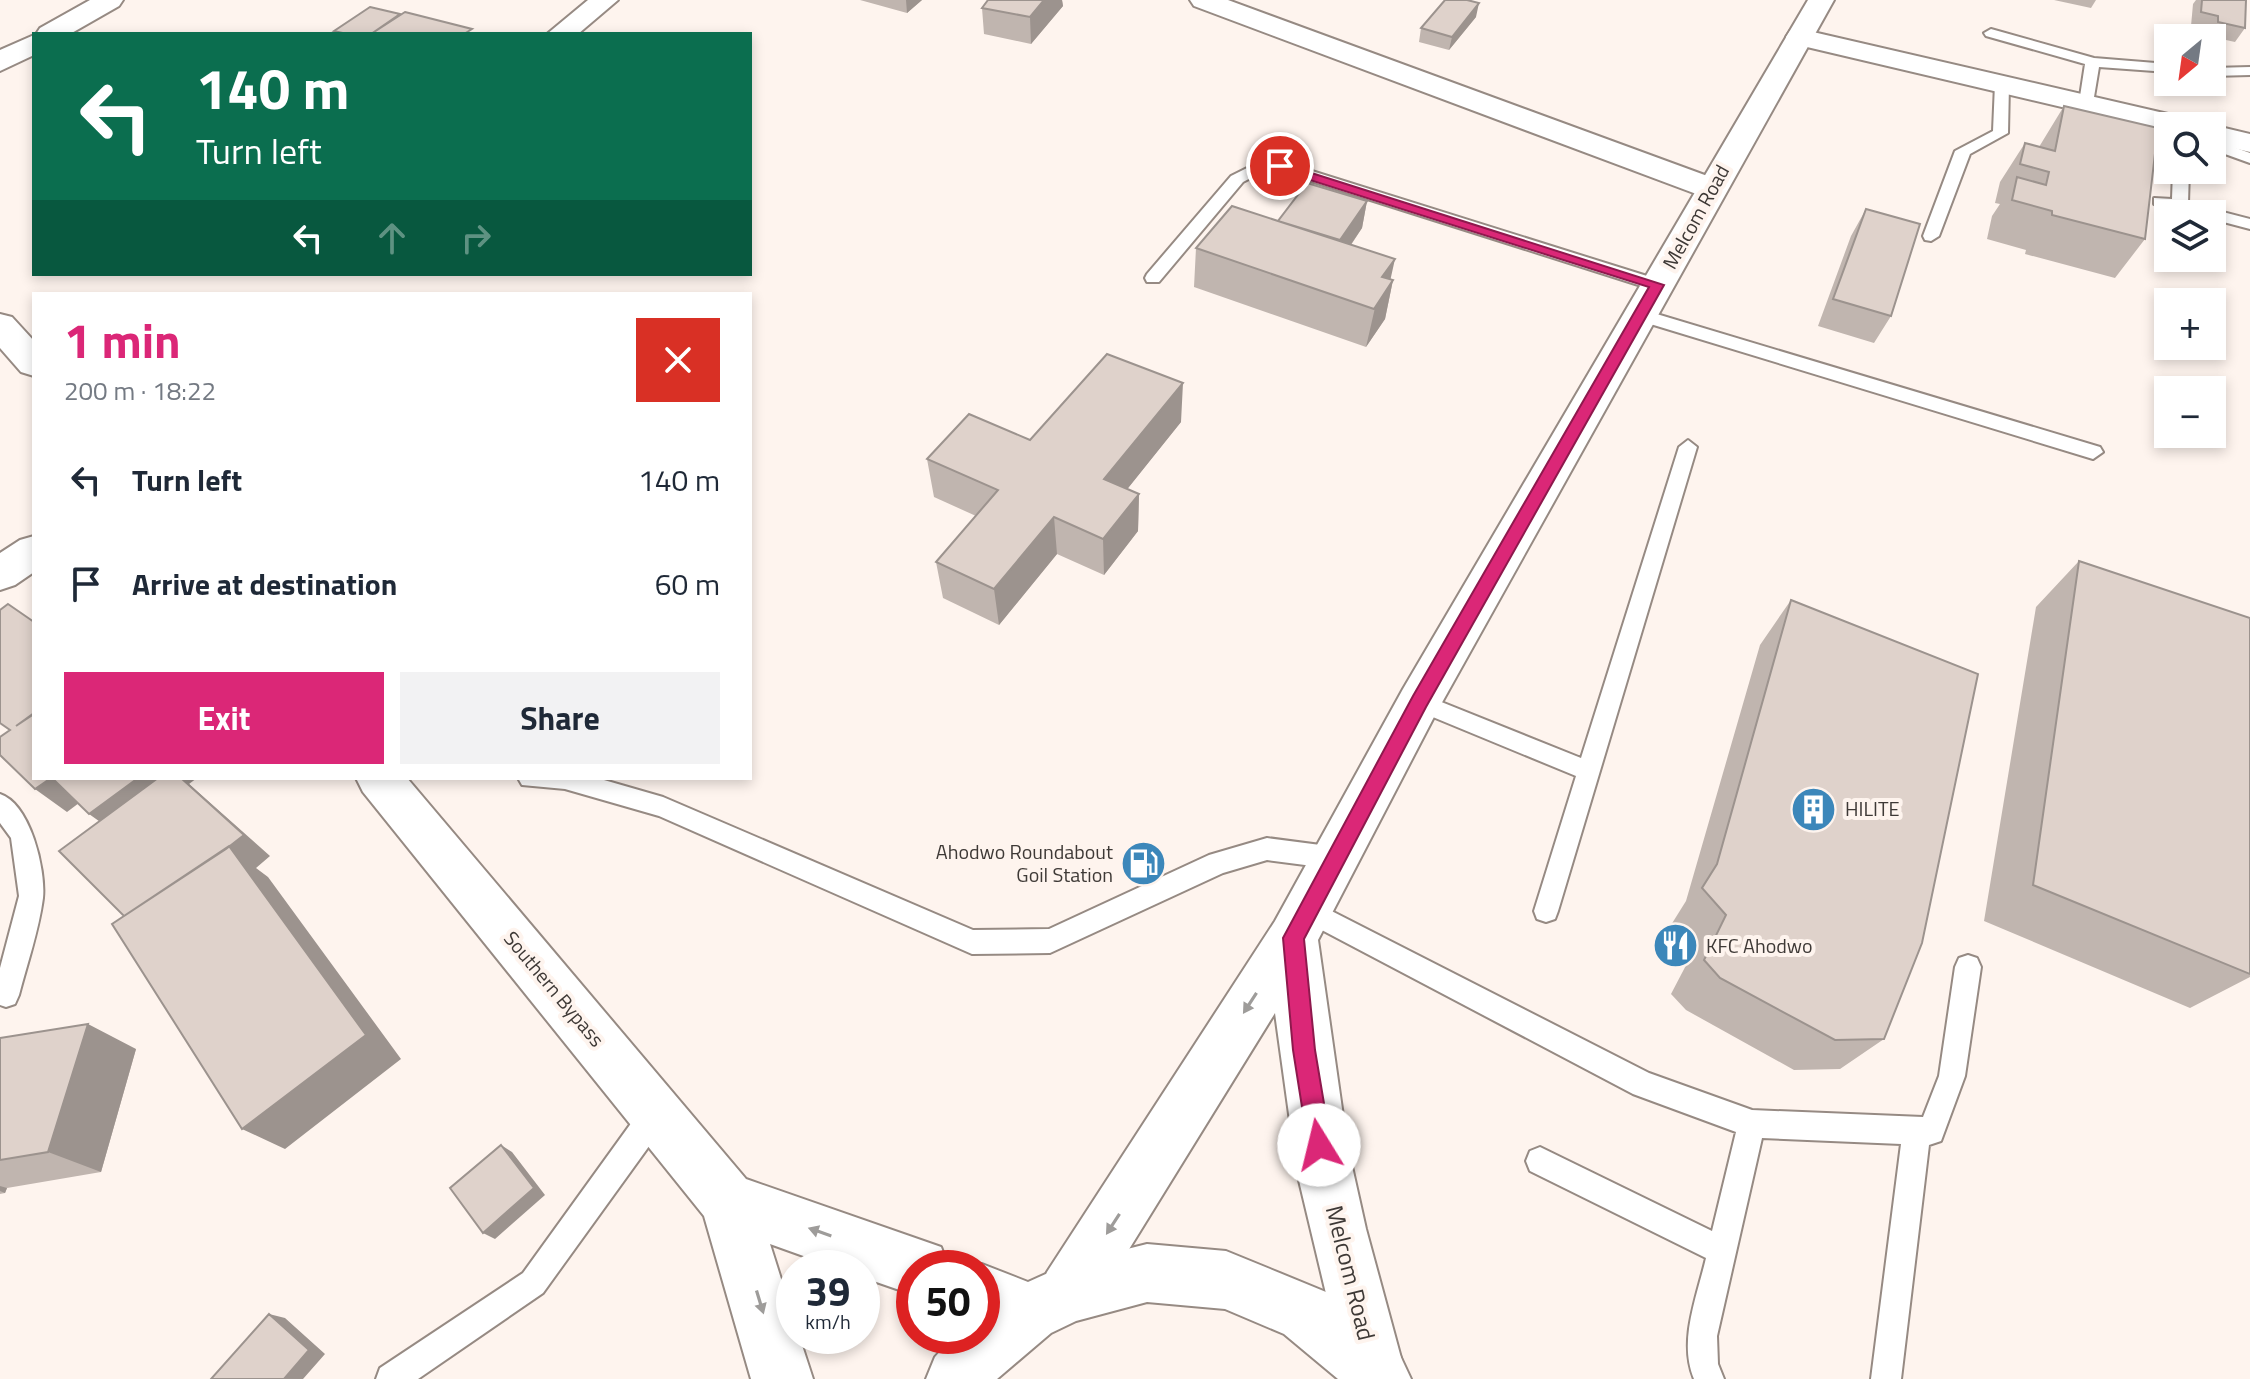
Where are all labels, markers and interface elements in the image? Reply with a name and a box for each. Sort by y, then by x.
north arrow [2154,24,2226,96]
map controls [2154,24,2226,448]
text: 140 m [196,46,349,131]
icon: left [64,64,168,168]
button: search [2154,112,2226,184]
text: Turn left [196,123,322,178]
pin [1246,132,1314,200]
icon: arrive [1258,144,1302,188]
street label: Melcom Road [1654,159,1737,275]
button: layers [2154,200,2226,272]
icon: left [286,216,330,260]
icon: ahead [370,216,414,260]
icon: right [454,216,498,260]
button: + [2154,288,2226,360]
text: 1 min [64,304,181,377]
button: close [636,318,720,402]
text: 200 m · 18:22 [64,371,216,410]
button: − [2154,376,2226,448]
text: Turn left [132,457,242,503]
text: 140 m [638,457,720,503]
icon: left [64,458,108,502]
text: Arrive at destination [132,561,397,607]
text: 60 m [655,561,720,607]
icon: arrive [64,562,108,606]
button: Exit [64,672,384,764]
button: Share [400,672,720,764]
building icon: HILITE [1790,785,1838,833]
place label: HILITE [1845,793,1900,824]
place label: Ahodwo Roundabout Goil Station [936,836,1113,890]
fuel station icon: Ahodwo Roundabout Goil Station [1120,840,1168,888]
restaurant icon: KFC Ahodwo [1651,922,1699,970]
street label: Southern Bypass [497,924,612,1053]
place label: KFC Ahodwo [1706,930,1812,961]
one-way arrow [1243,993,1258,1014]
position arrow [1277,1103,1361,1187]
street label: Melcom Road [1317,1201,1385,1344]
one-way arrow [1106,1213,1120,1235]
one-way arrow [808,1225,832,1238]
speed limit sign: 50 [896,1250,1000,1354]
text: 39 [806,1261,850,1322]
one-way arrow [754,1290,767,1314]
text: km/h [805,1306,851,1337]

